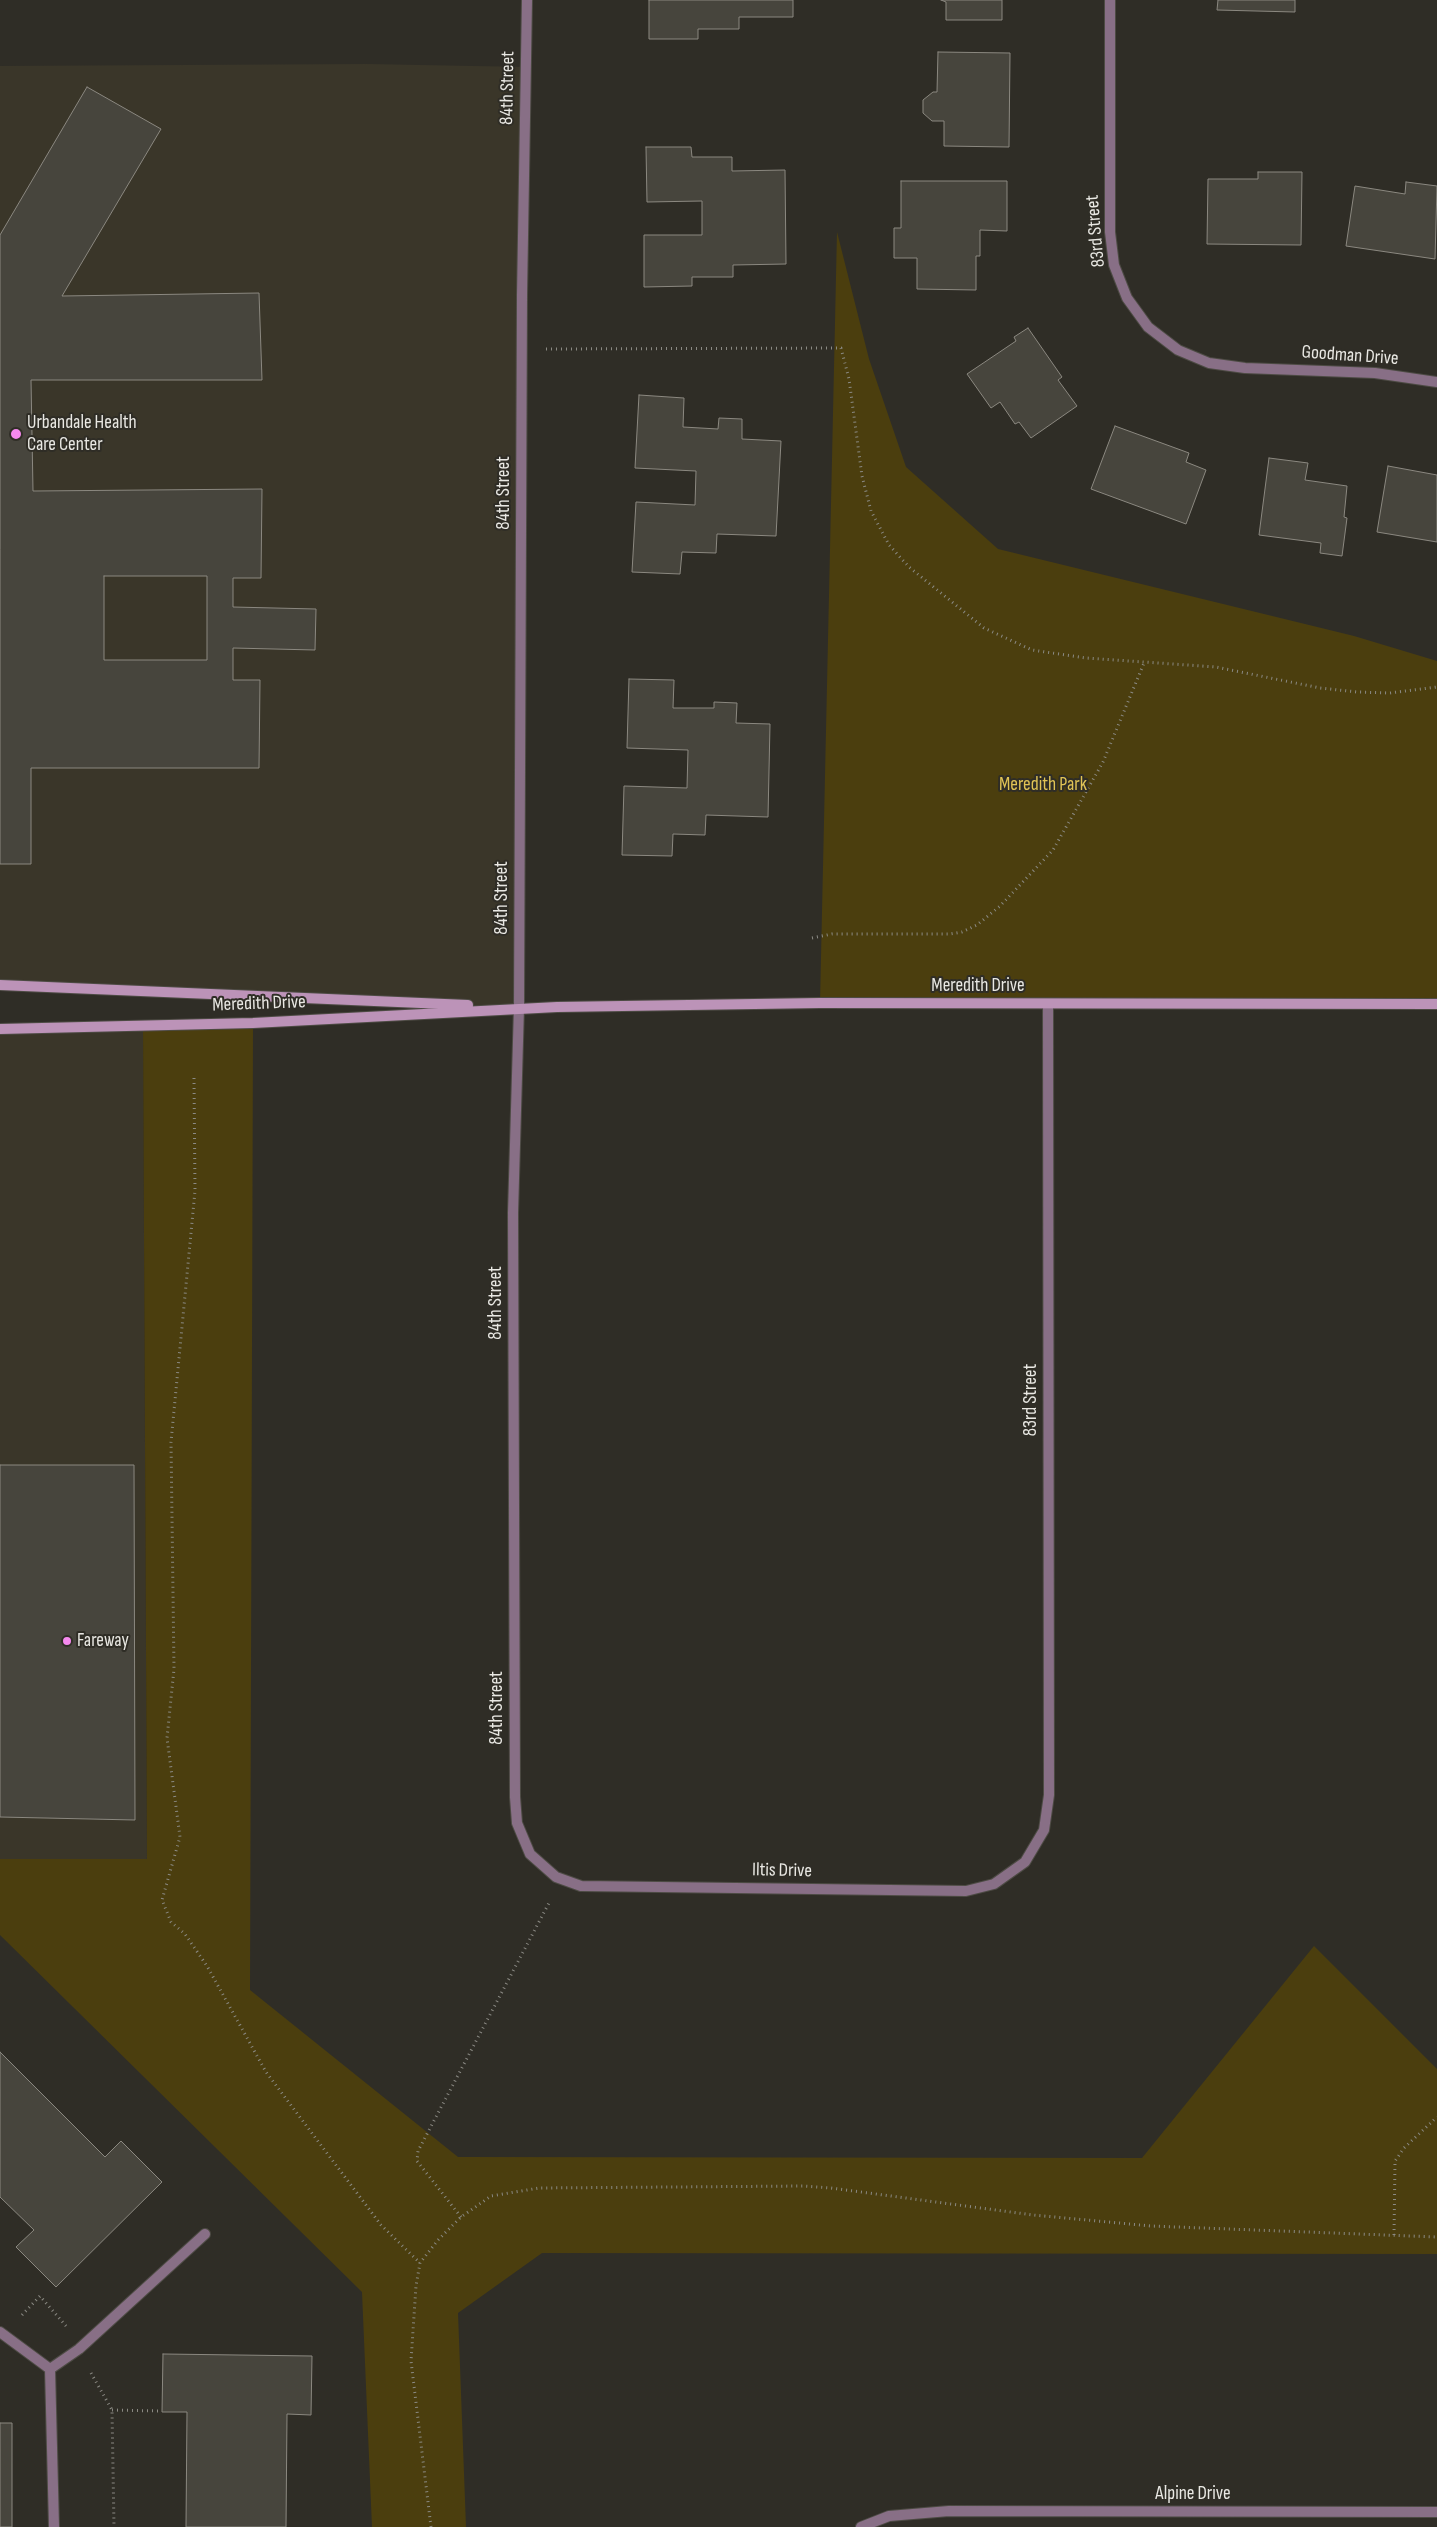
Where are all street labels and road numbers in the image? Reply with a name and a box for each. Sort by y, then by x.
street label: 84th Street [496,51,520,125]
street label: 83rd Street [1081,194,1111,268]
street label: Goodman Drive [1301,341,1399,371]
street label: 84th Street [493,456,515,530]
street label: 84th Street [491,861,513,935]
street label: Meredith Drive [931,975,1025,997]
street label: Meredith Drive [212,991,306,1017]
street label: 84th Street [485,1266,507,1340]
street label: 83rd Street [1020,1364,1042,1436]
street label: 84th Street [486,1671,508,1745]
street label: Iltis Drive [752,1859,812,1883]
street label: Alpine Drive [1155,2483,1231,2505]

